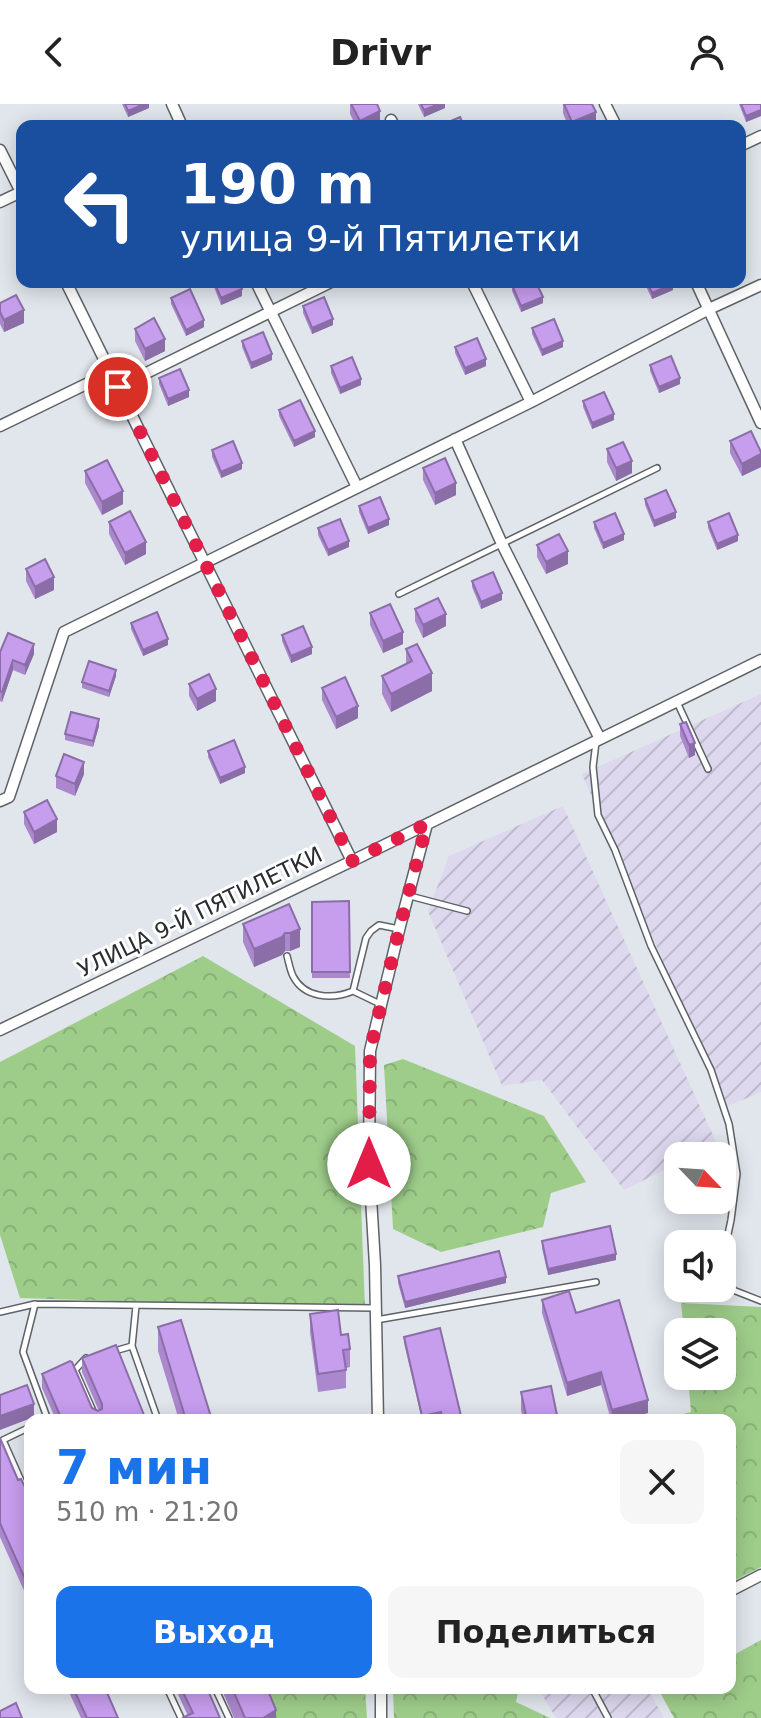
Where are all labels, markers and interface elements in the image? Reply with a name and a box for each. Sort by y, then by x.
icon: back [32,30,76,74]
icon: person [685,30,729,74]
text: Drivr [330,32,431,73]
text: 190 m [180,151,375,216]
icon: left [48,152,152,256]
text: улица 9-й Пятилетки [180,218,581,259]
pin [84,353,152,421]
icon: arrive [96,365,140,409]
street label: УЛИЦА 9-Й ПЯТИЛЕТКИ [74,842,326,982]
position arrow [327,1122,411,1206]
north arrow [664,1142,736,1214]
map controls [664,1142,736,1390]
button: sound [664,1230,736,1302]
button: layers [664,1318,736,1390]
text: 7 мин [56,1439,212,1495]
button: close [620,1440,704,1524]
text: 510 m · 21:20 [56,1497,239,1527]
button: Выход [56,1586,372,1678]
button: Поделиться [388,1586,704,1678]

